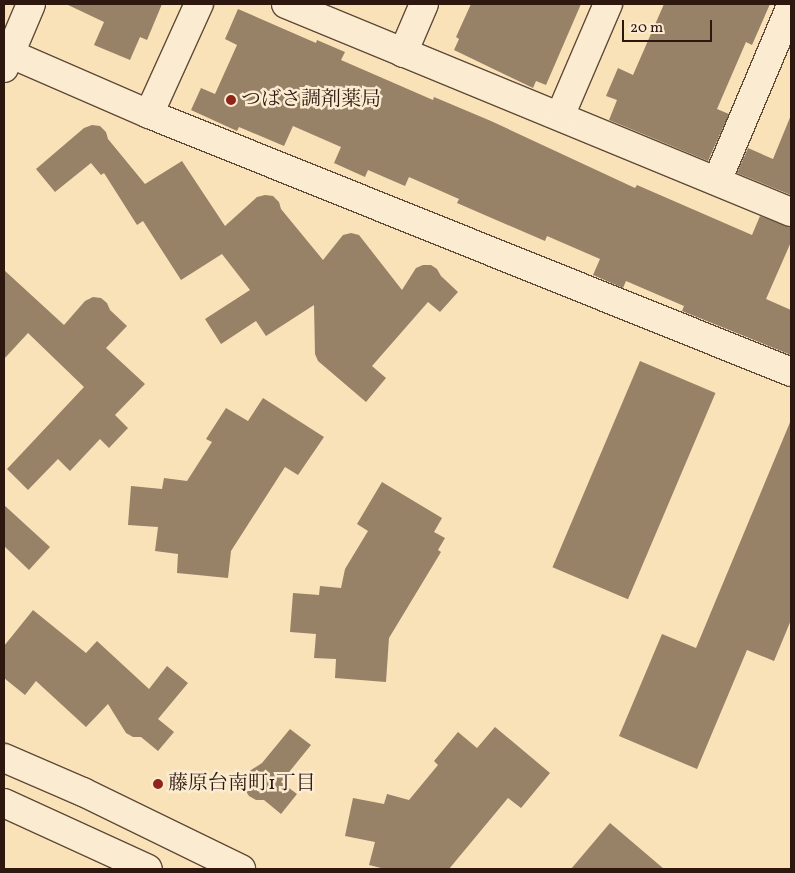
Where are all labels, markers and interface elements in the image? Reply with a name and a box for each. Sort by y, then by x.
scale bar [625,10,715,42]
text: 20 m [630,18,663,39]
place label: つばさ調剤薬局 [241,88,381,112]
marker: つばさ調剤薬局 [225,94,237,106]
place label: 藤原台南町1丁目 [168,772,316,796]
marker: 藤原台南町1丁目 [152,778,164,790]

